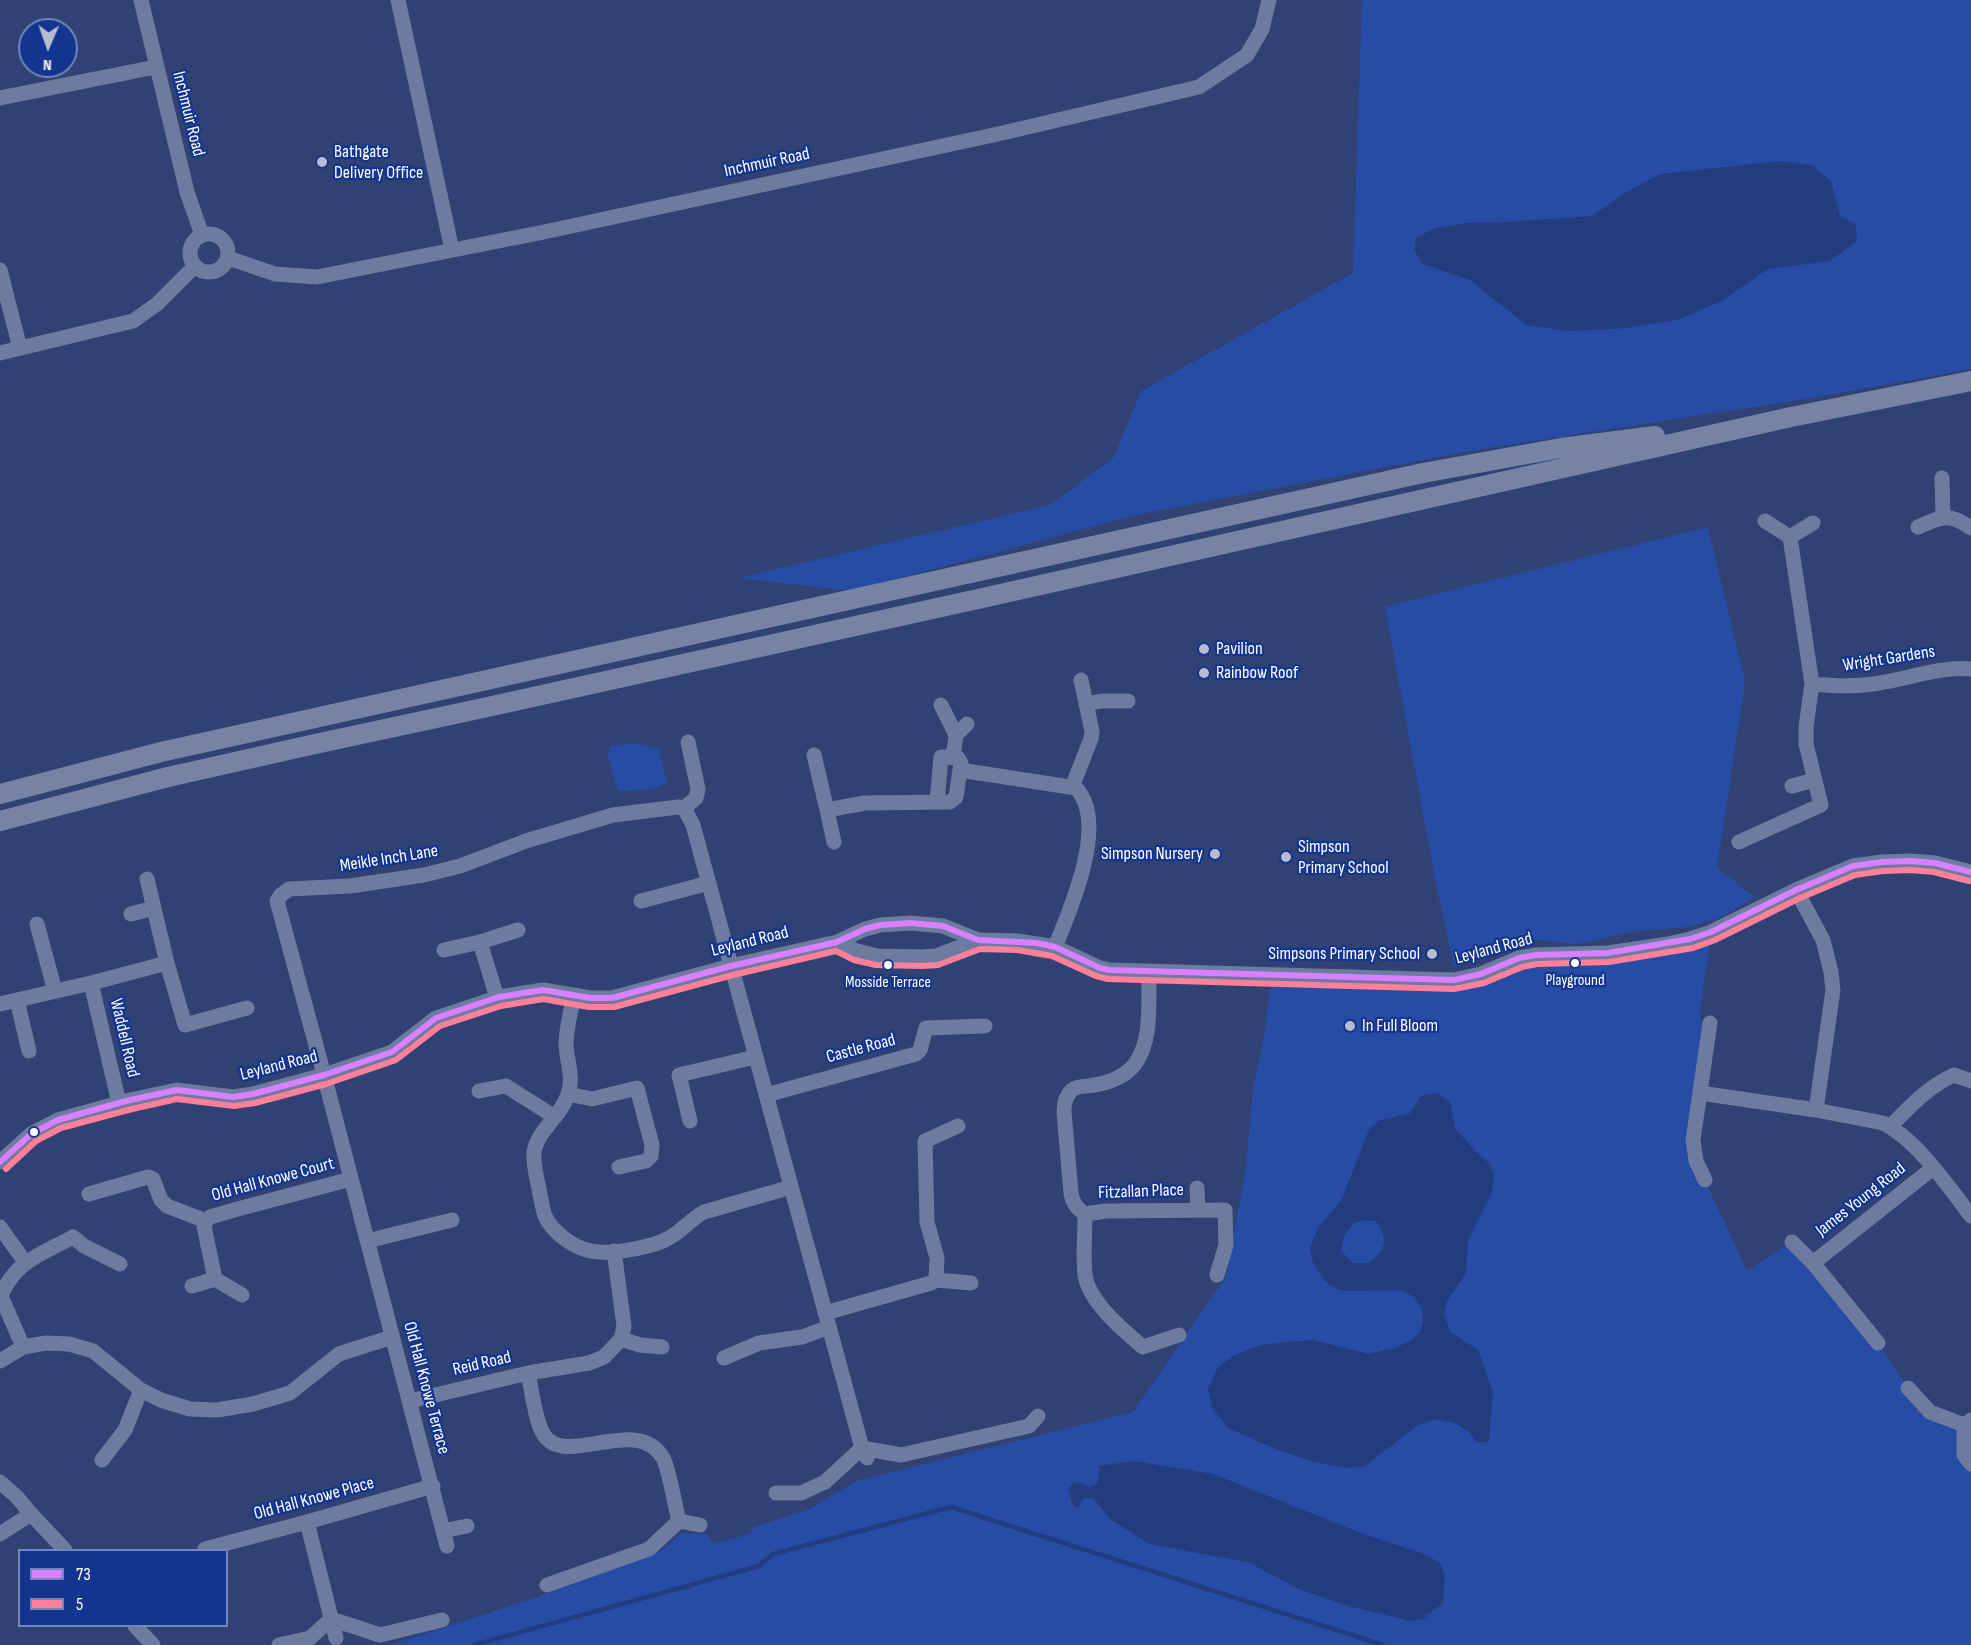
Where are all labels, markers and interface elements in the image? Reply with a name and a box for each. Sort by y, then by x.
north arrow [18,18,78,78]
text: N [43,55,52,74]
street label: Inchmuir Road [167,69,209,159]
place label: Bathgate Delivery Office [334,141,423,184]
street label: Inchmuir Road [722,143,812,183]
marker: Bathgate Delivery Office [315,155,329,169]
place label: Pavilion [1216,638,1263,660]
street label: Wright Gardens [1841,641,1937,677]
marker: Pavilion [1197,642,1211,656]
place label: Rainbow Roof [1216,662,1298,684]
marker: Rainbow Roof [1197,666,1211,680]
place label: Simpson Primary School [1298,836,1389,878]
street label: Meikle Inch Lane [338,841,440,877]
place label: Simpson Nursery [1101,843,1203,865]
marker: Simpson Nursery [1208,847,1222,861]
marker: Simpson Primary School [1279,850,1293,864]
street label: Leyland Road [709,922,791,962]
street label: Leyland Road [1453,928,1535,970]
place label: Simpsons Primary School [1268,943,1420,965]
marker: Simpsons Primary School [1425,947,1439,961]
marker: Playground [1569,957,1581,969]
marker: Mosside Terrace [882,959,894,971]
place label: Playground [1545,971,1605,991]
place label: Mosside Terrace [845,973,931,993]
street label: Waddell Road [104,997,144,1079]
place label: In Full Bloom [1362,1015,1438,1037]
marker: In Full Bloom [1343,1019,1357,1033]
street label: Castle Road [824,1029,898,1069]
street label: Leyland Road [238,1046,320,1086]
unlabelled marker [28,1126,40,1138]
street label: Old Hall Knowe Court [209,1153,337,1207]
street label: James Young Road [1812,1158,1910,1242]
street label: Fitzallan Place [1098,1180,1184,1204]
street label: Old Hall Knowe Terrace [398,1319,454,1457]
street label: Reid Road [451,1347,513,1381]
street label: Old Hall Knowe Place [251,1473,377,1525]
legend [18,1549,228,1627]
text: 73 [76,1564,91,1585]
text: 5 [76,1594,83,1615]

